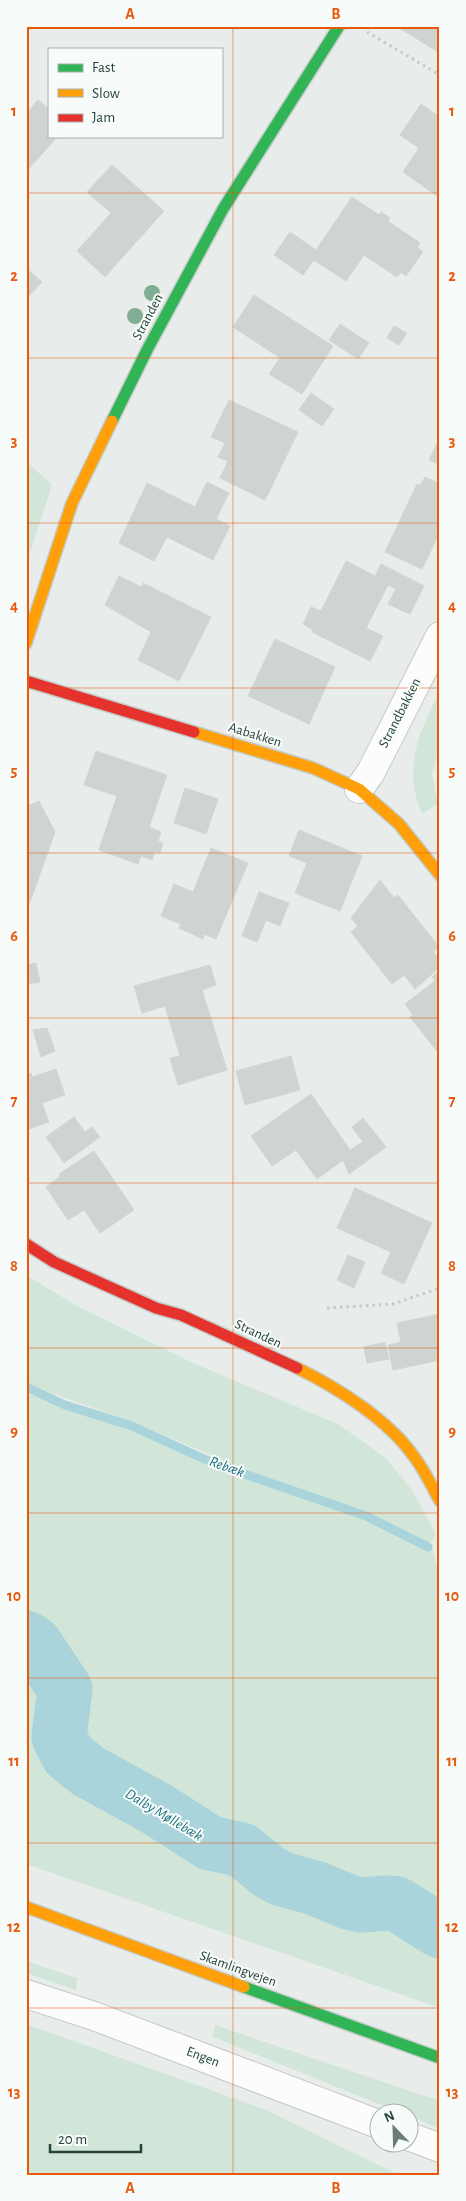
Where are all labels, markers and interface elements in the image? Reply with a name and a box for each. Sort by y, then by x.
text: A [125,6,135,22]
text: B [331,6,341,22]
legend [48,48,222,138]
text: Fast [92,60,116,75]
text: Slow [92,86,120,101]
text: 1 [11,103,17,119]
text: 1 [449,103,455,119]
text: Jam [92,110,115,125]
text: 2 [10,268,18,284]
text: 2 [448,268,456,284]
street label: Stranden [130,292,166,342]
text: 3 [11,433,18,449]
text: 3 [449,433,456,449]
text: 4 [10,598,18,614]
text: 4 [448,598,456,614]
street label: Strandbakken [376,676,424,750]
street label: Aabakken [227,720,283,750]
text: 5 [11,763,18,779]
text: 5 [449,763,456,779]
text: 6 [10,928,18,944]
text: 6 [448,928,456,944]
text: 7 [11,1093,18,1109]
text: 7 [449,1093,456,1109]
text: 8 [10,1258,18,1274]
text: 8 [448,1258,456,1274]
street label: Stranden [232,1317,284,1351]
text: 9 [10,1423,18,1439]
text: 9 [448,1423,456,1439]
water label: Rebæk [208,1454,246,1480]
text: 10 [7,1588,21,1604]
text: 10 [445,1588,459,1604]
text: 11 [8,1753,20,1769]
text: 11 [446,1753,458,1769]
water label: Dalby Møllebæk [123,1786,205,1844]
text: 12 [7,1919,21,1935]
text: 12 [445,1919,459,1935]
street label: Skamlingvejen [198,1949,278,1989]
street label: Engen [184,2044,222,2070]
text: 13 [8,2084,20,2100]
text: 13 [446,2084,458,2100]
north arrow [368,2104,418,2154]
text: N [382,2109,397,2125]
scale bar [50,2121,141,2153]
text: 20 m [58,2132,87,2147]
text: A [125,2180,135,2196]
text: B [331,2180,341,2196]

